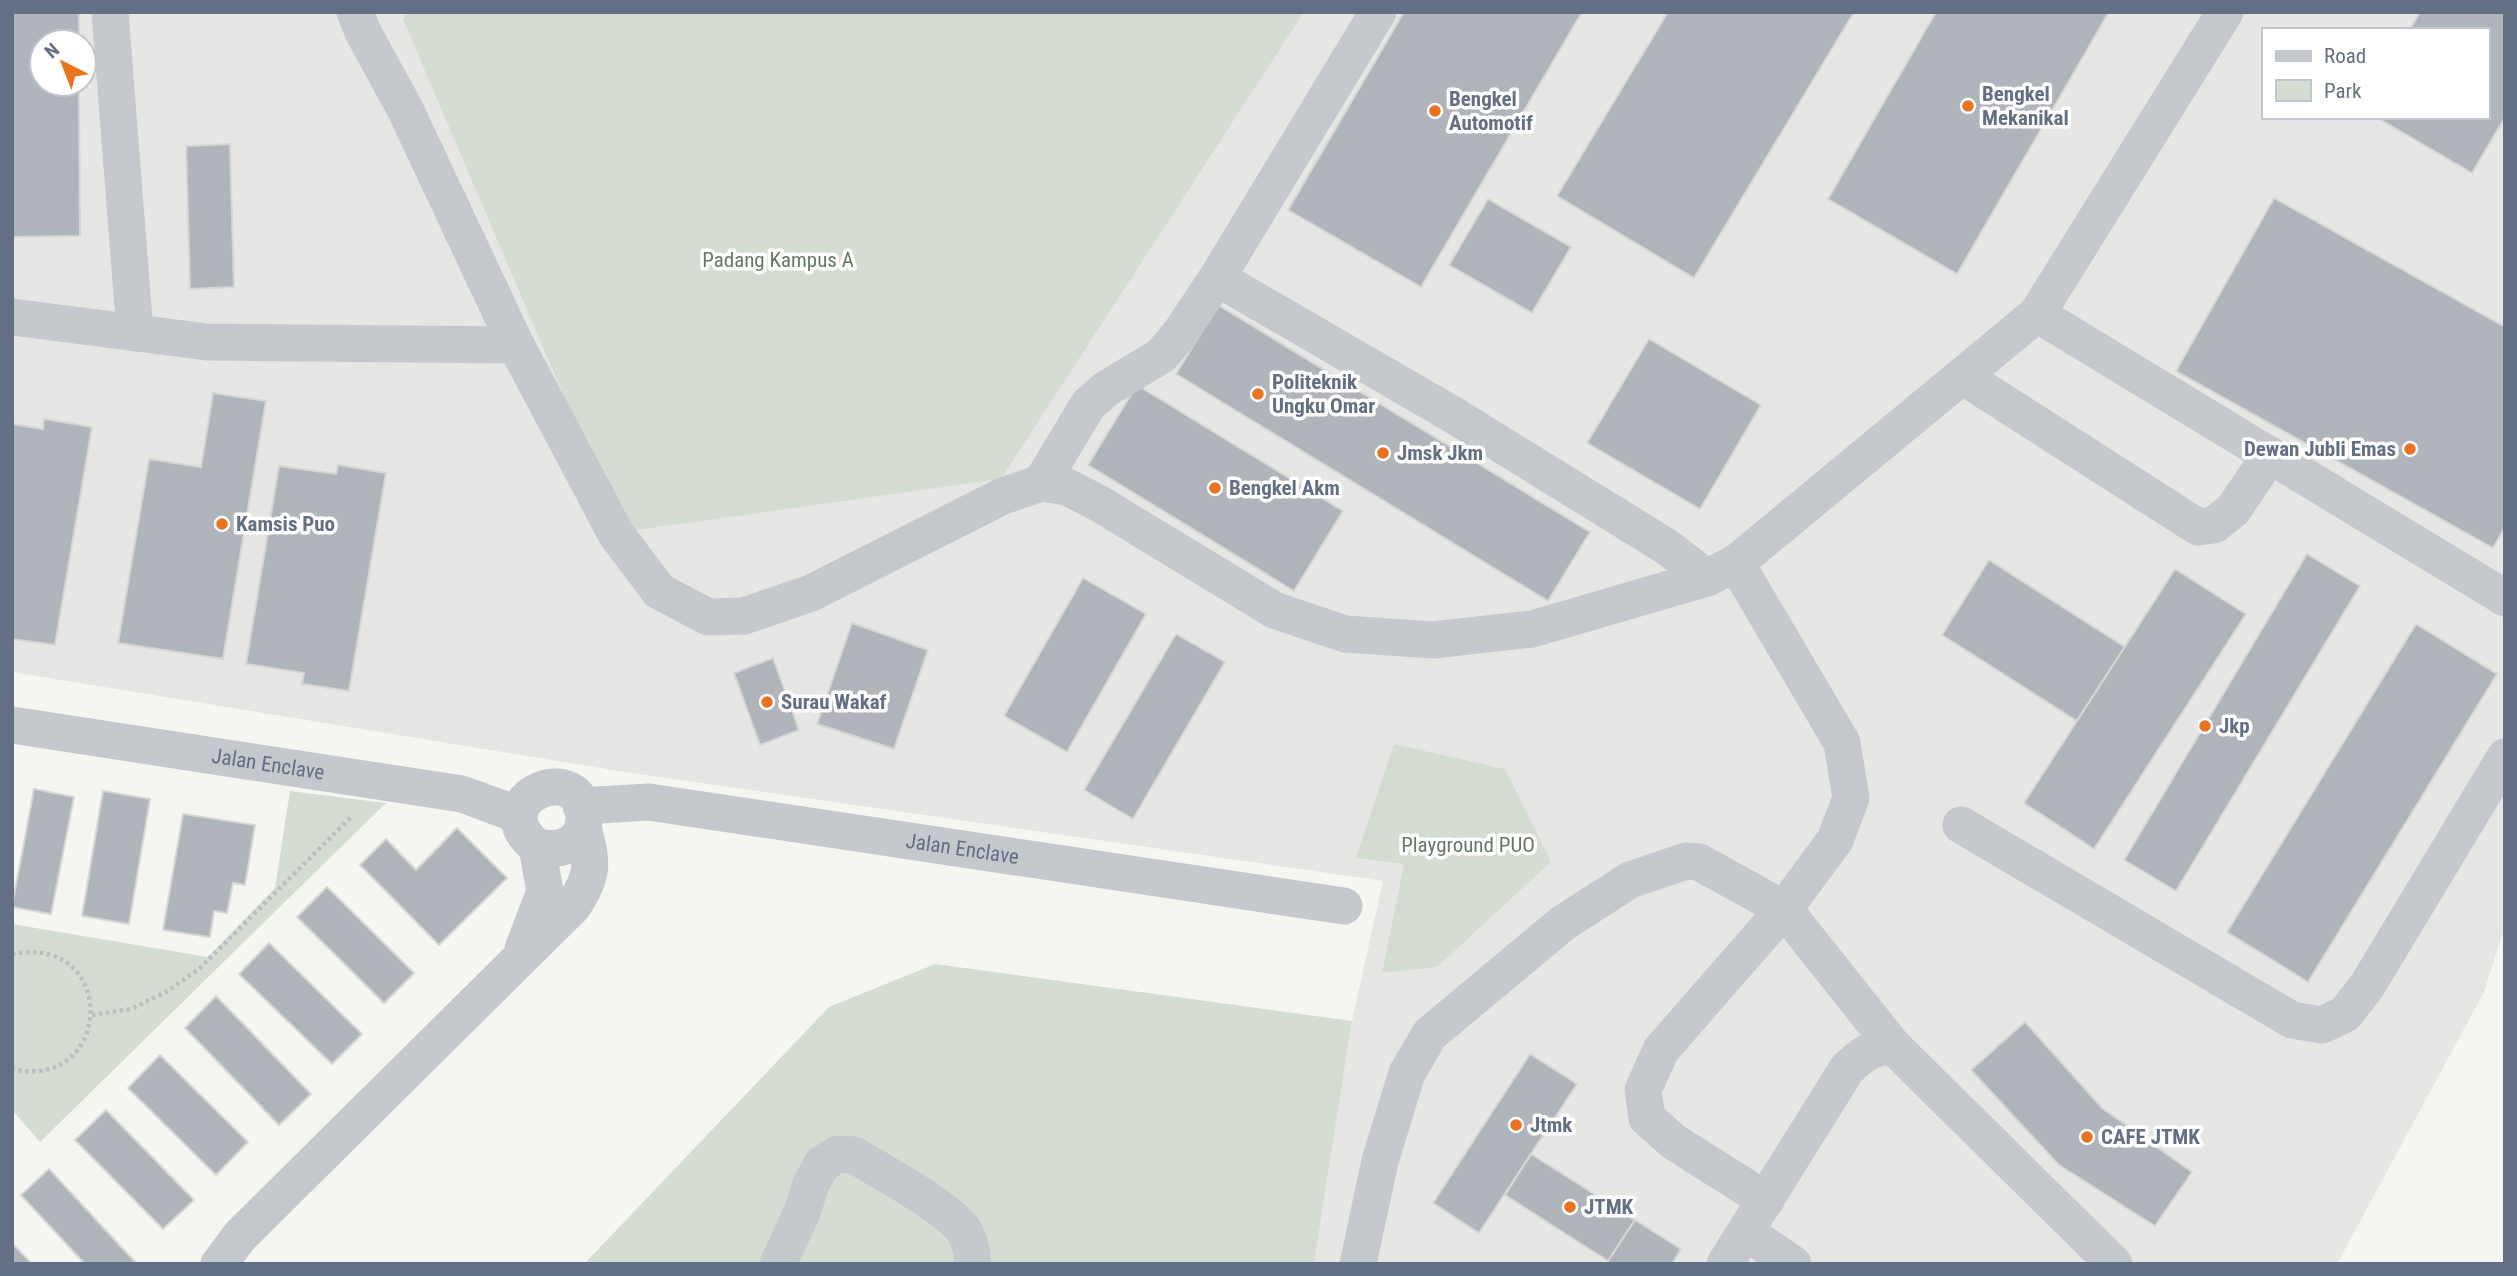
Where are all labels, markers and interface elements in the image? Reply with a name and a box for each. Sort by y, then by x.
north arrow [28,28,98,98]
legend [2262,28,2489,119]
text: N [40,38,64,63]
text: Road [2324,44,2366,68]
text: Park [2324,79,2362,103]
place label: Bengkel Mekanikal [1982,82,2069,130]
place label: Bengkel Automotif [1449,87,1533,135]
marker: Bengkel Mekanikal [1960,98,1976,114]
marker: Bengkel Automotif [1427,103,1443,119]
park label: Padang Kampus A [702,248,854,272]
place label: Politeknik Ungku Omar [1272,370,1375,418]
marker: Politeknik Ungku Omar [1250,386,1266,402]
place label: Dewan Jubli Emas [2244,437,2396,461]
place label: Jmsk Jkm [1397,441,1483,465]
marker: Dewan Jubli Emas [2402,441,2418,457]
marker: Jmsk Jkm [1375,445,1391,461]
place label: Bengkel Akm [1229,476,1340,500]
marker: Bengkel Akm [1207,480,1223,496]
place label: Kamsis Puo [236,512,335,536]
marker: Kamsis Puo [214,516,230,532]
place label: Surau Wakaf [781,690,887,714]
marker: Surau Wakaf [759,694,775,710]
place label: Jkp [2219,714,2250,738]
marker: Jkp [2197,718,2213,734]
street label: Jalan Enclave [210,744,326,785]
street label: Jalan Enclave [904,829,1021,869]
park label: Playground PUO [1401,833,1535,857]
place label: Jtmk [1530,1113,1573,1137]
marker: Jtmk [1508,1117,1524,1133]
place label: CAFE JTMK [2101,1125,2200,1149]
marker: CAFE JTMK [2079,1129,2095,1145]
place label: JTMK [1584,1195,1634,1219]
marker: JTMK [1562,1199,1578,1215]

